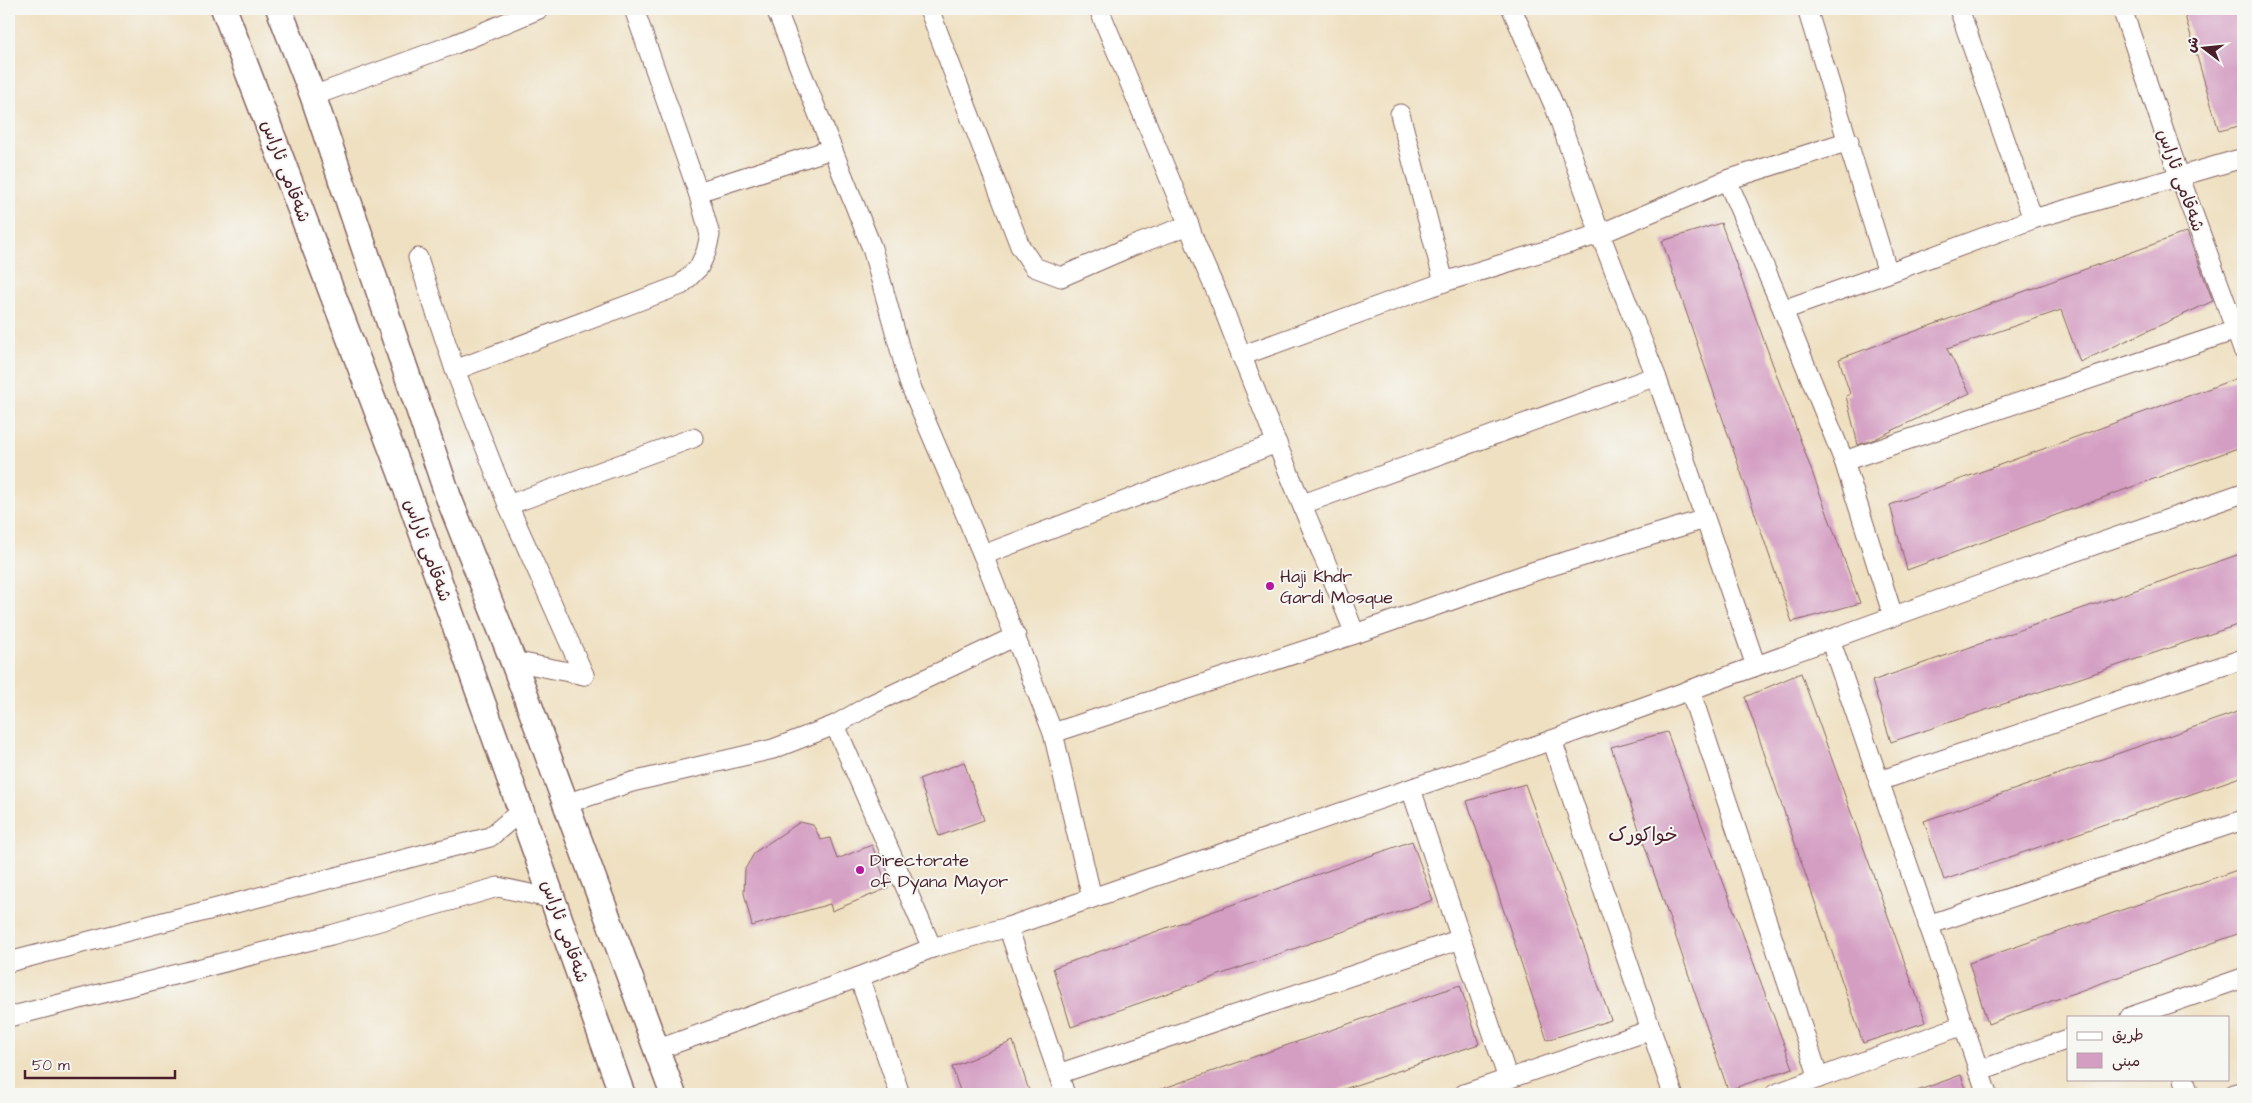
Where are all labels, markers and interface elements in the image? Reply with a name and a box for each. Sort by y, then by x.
north arrow [2180,22,2230,72]
text: ش [2181,35,2204,55]
street label: شەقامی ئاراس [255,116,317,226]
street label: شەقامی ئاراس [2150,125,2211,235]
street label: شەقامی ئاراس [397,495,458,605]
place label: Haji Khdr Gardi Mosque [1280,564,1393,610]
marker: Haji Khdr Gardi Mosque [1264,580,1276,592]
district label: خواکورک [1608,822,1678,849]
place label: Directorate of Dyana Mayor [870,848,1008,895]
marker: Directorate of Dyana Mayor [854,864,866,876]
street label: شەقامی ئاراس [534,876,595,986]
legend [2067,1016,2230,1080]
text: طريق [2112,1025,2144,1046]
scale bar [25,1048,175,1080]
text: مبنى [2112,1051,2140,1072]
text: 50 m [32,1055,70,1076]

